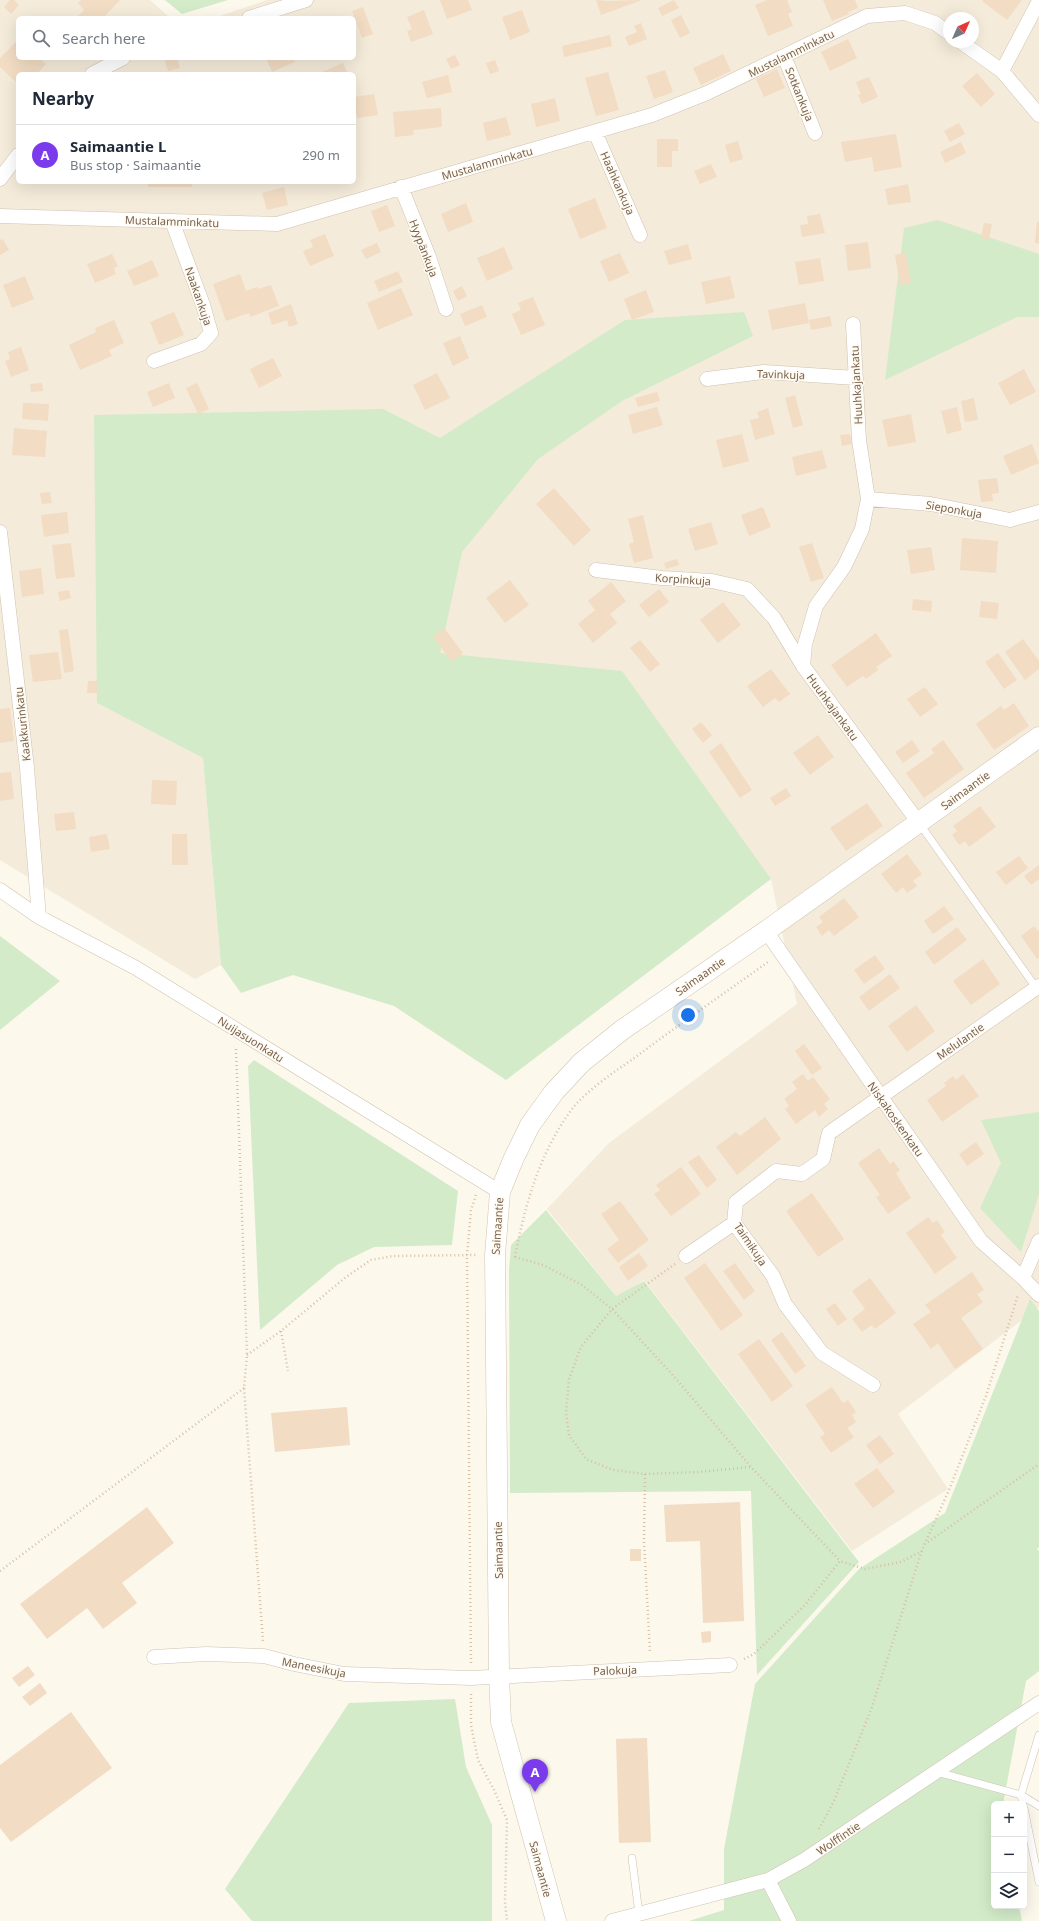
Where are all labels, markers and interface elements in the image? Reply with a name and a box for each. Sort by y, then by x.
north arrow [943,12,979,48]
search box [16,16,356,60]
street label: Mustalamminkatu [745,26,837,80]
icon: search [30,27,52,49]
text: Search here [62,28,145,48]
street label: Sotkankuja [782,65,818,123]
text: Nearby [32,87,94,110]
text: Saimaantie L [70,136,166,156]
street label: Mustalamminkatu [440,143,534,183]
text: A [41,146,50,164]
text: 290 m [302,146,340,164]
street label: Haahkankuja [597,149,639,217]
text: Bus stop · Saimaantie [70,156,201,174]
street label: Mustalamminkatu [125,212,219,230]
street label: Hyypänkuja [406,217,442,279]
street label: Naakankuja [182,265,216,327]
street label: Huuhkajankatu [846,345,866,425]
street label: Tavinkuja [757,366,805,382]
street label: Sieponkuja [925,497,983,521]
street label: Korpinkuja [654,570,712,588]
street label: Huuhkajankatu [804,671,862,743]
street label: Kaakkurinkatu [11,686,33,762]
street label: Saimaantie [937,767,993,813]
street label: Saimaantie [672,953,728,999]
your location [678,1005,698,1025]
street label: Nuijasuonkatu [215,1013,287,1065]
street label: Melulantie [933,1019,987,1063]
street label: Niskakoskenkatu [865,1079,927,1159]
street label: Saimaantie [488,1197,506,1255]
street label: Taimikuja [731,1219,771,1269]
street label: Saimaantie [490,1521,506,1579]
street label: Maneesikuja [281,1653,347,1681]
street label: Palokuja [593,1662,637,1678]
pin: A [522,1759,548,1792]
map controls [991,1801,1027,1909]
button: + [991,1801,1027,1837]
street label: Wolffintie [813,1818,863,1858]
button: − [991,1837,1027,1873]
street label: Saimaantie [526,1839,556,1899]
button: layers [991,1873,1027,1909]

